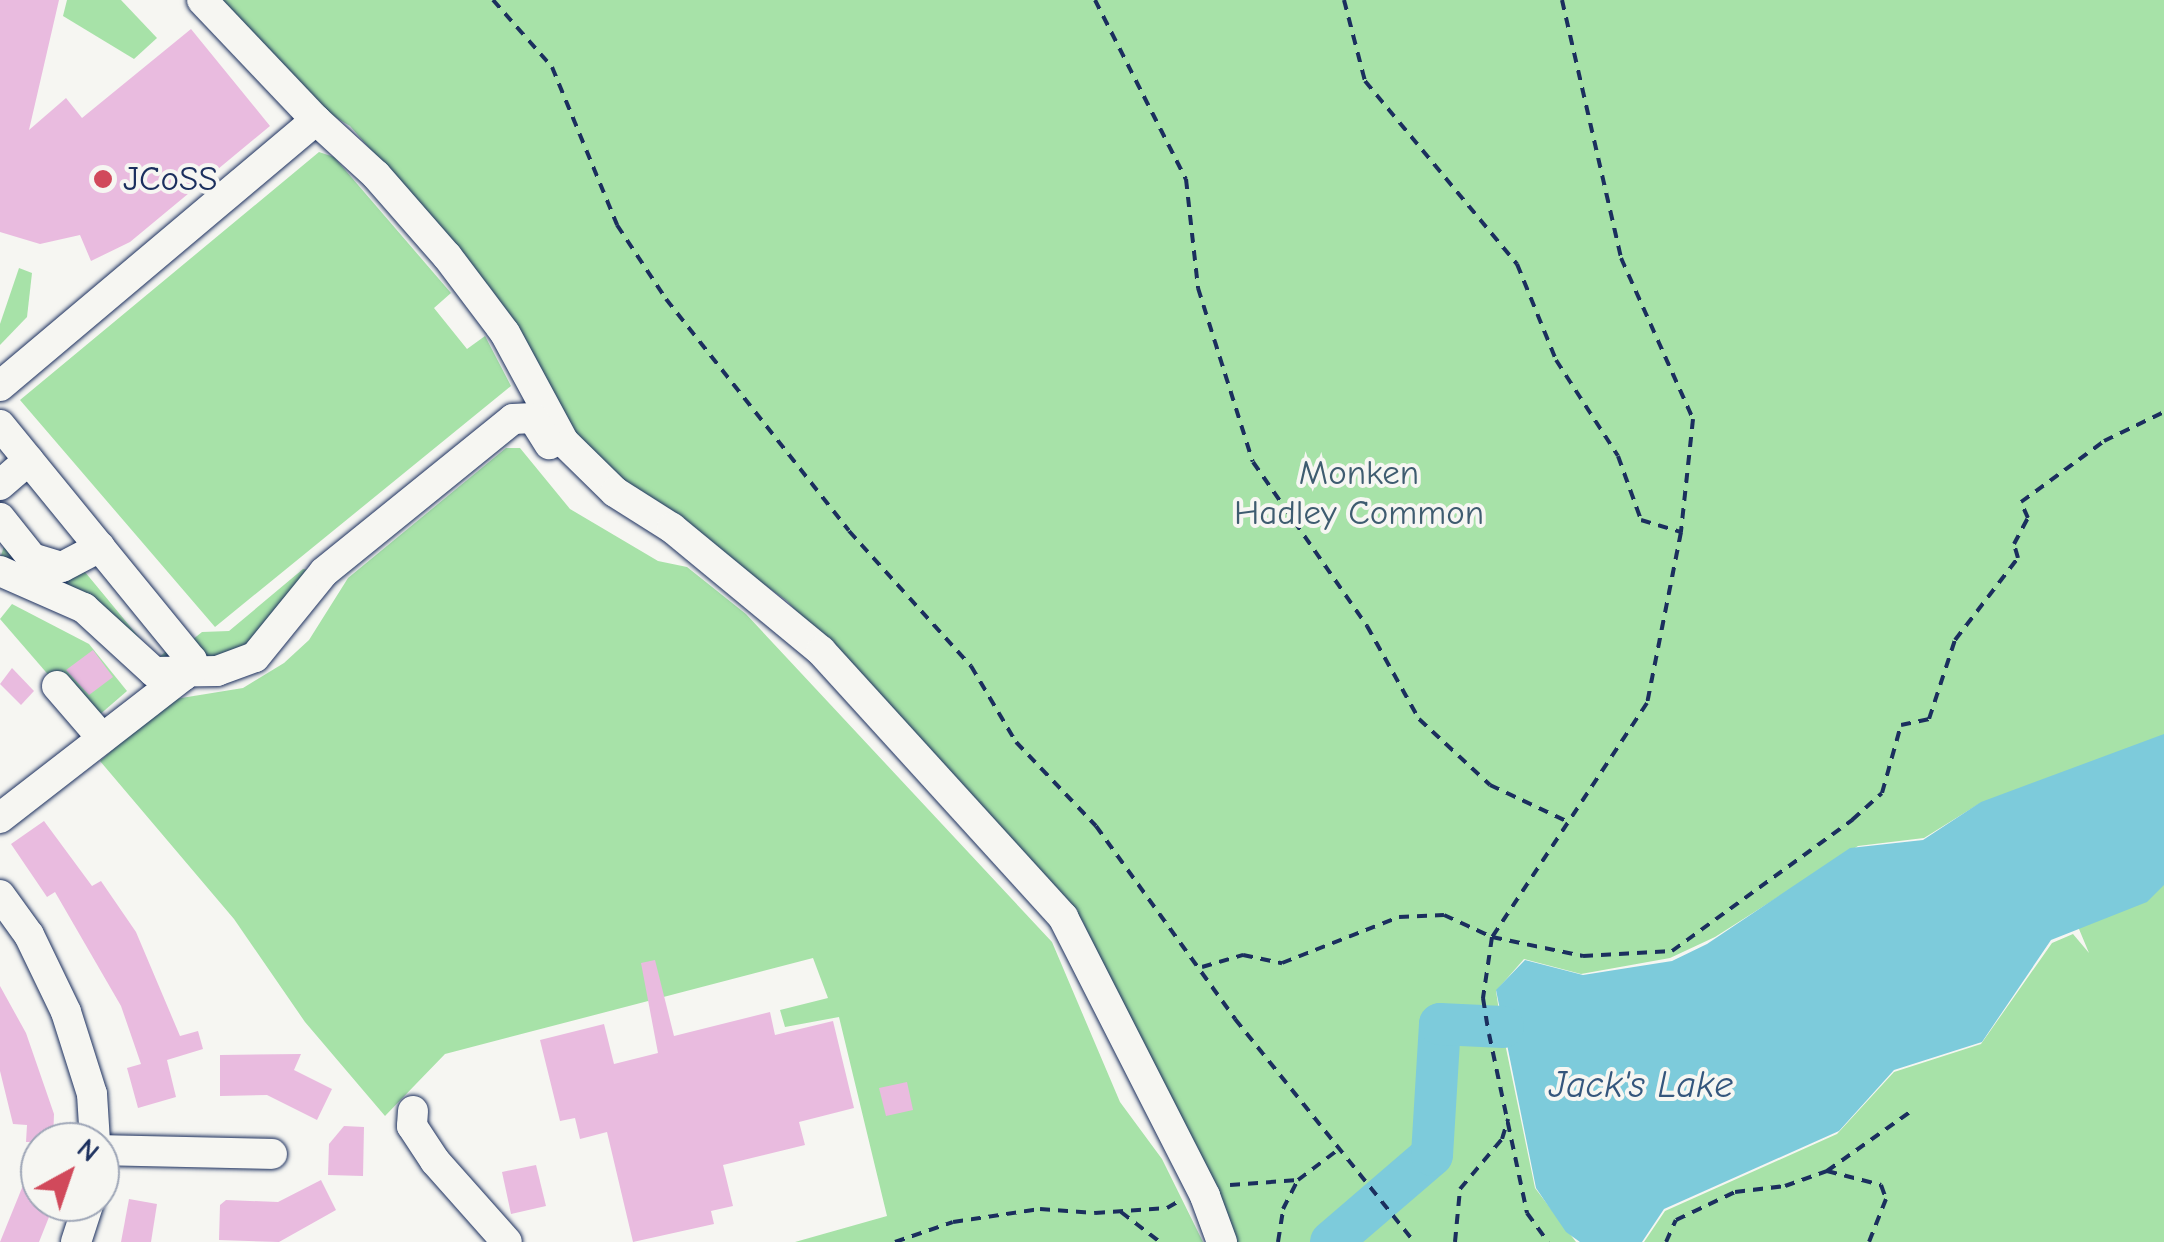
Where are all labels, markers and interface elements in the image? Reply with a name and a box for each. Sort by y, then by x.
place label: JCoSS [123,158,218,200]
marker: JCoSS [92,168,114,190]
park label: Monken Hadley Common [1234,452,1484,534]
water label: Jack's Lake [1549,1063,1733,1109]
north arrow [20,1122,120,1222]
text: N [71,1132,105,1169]

